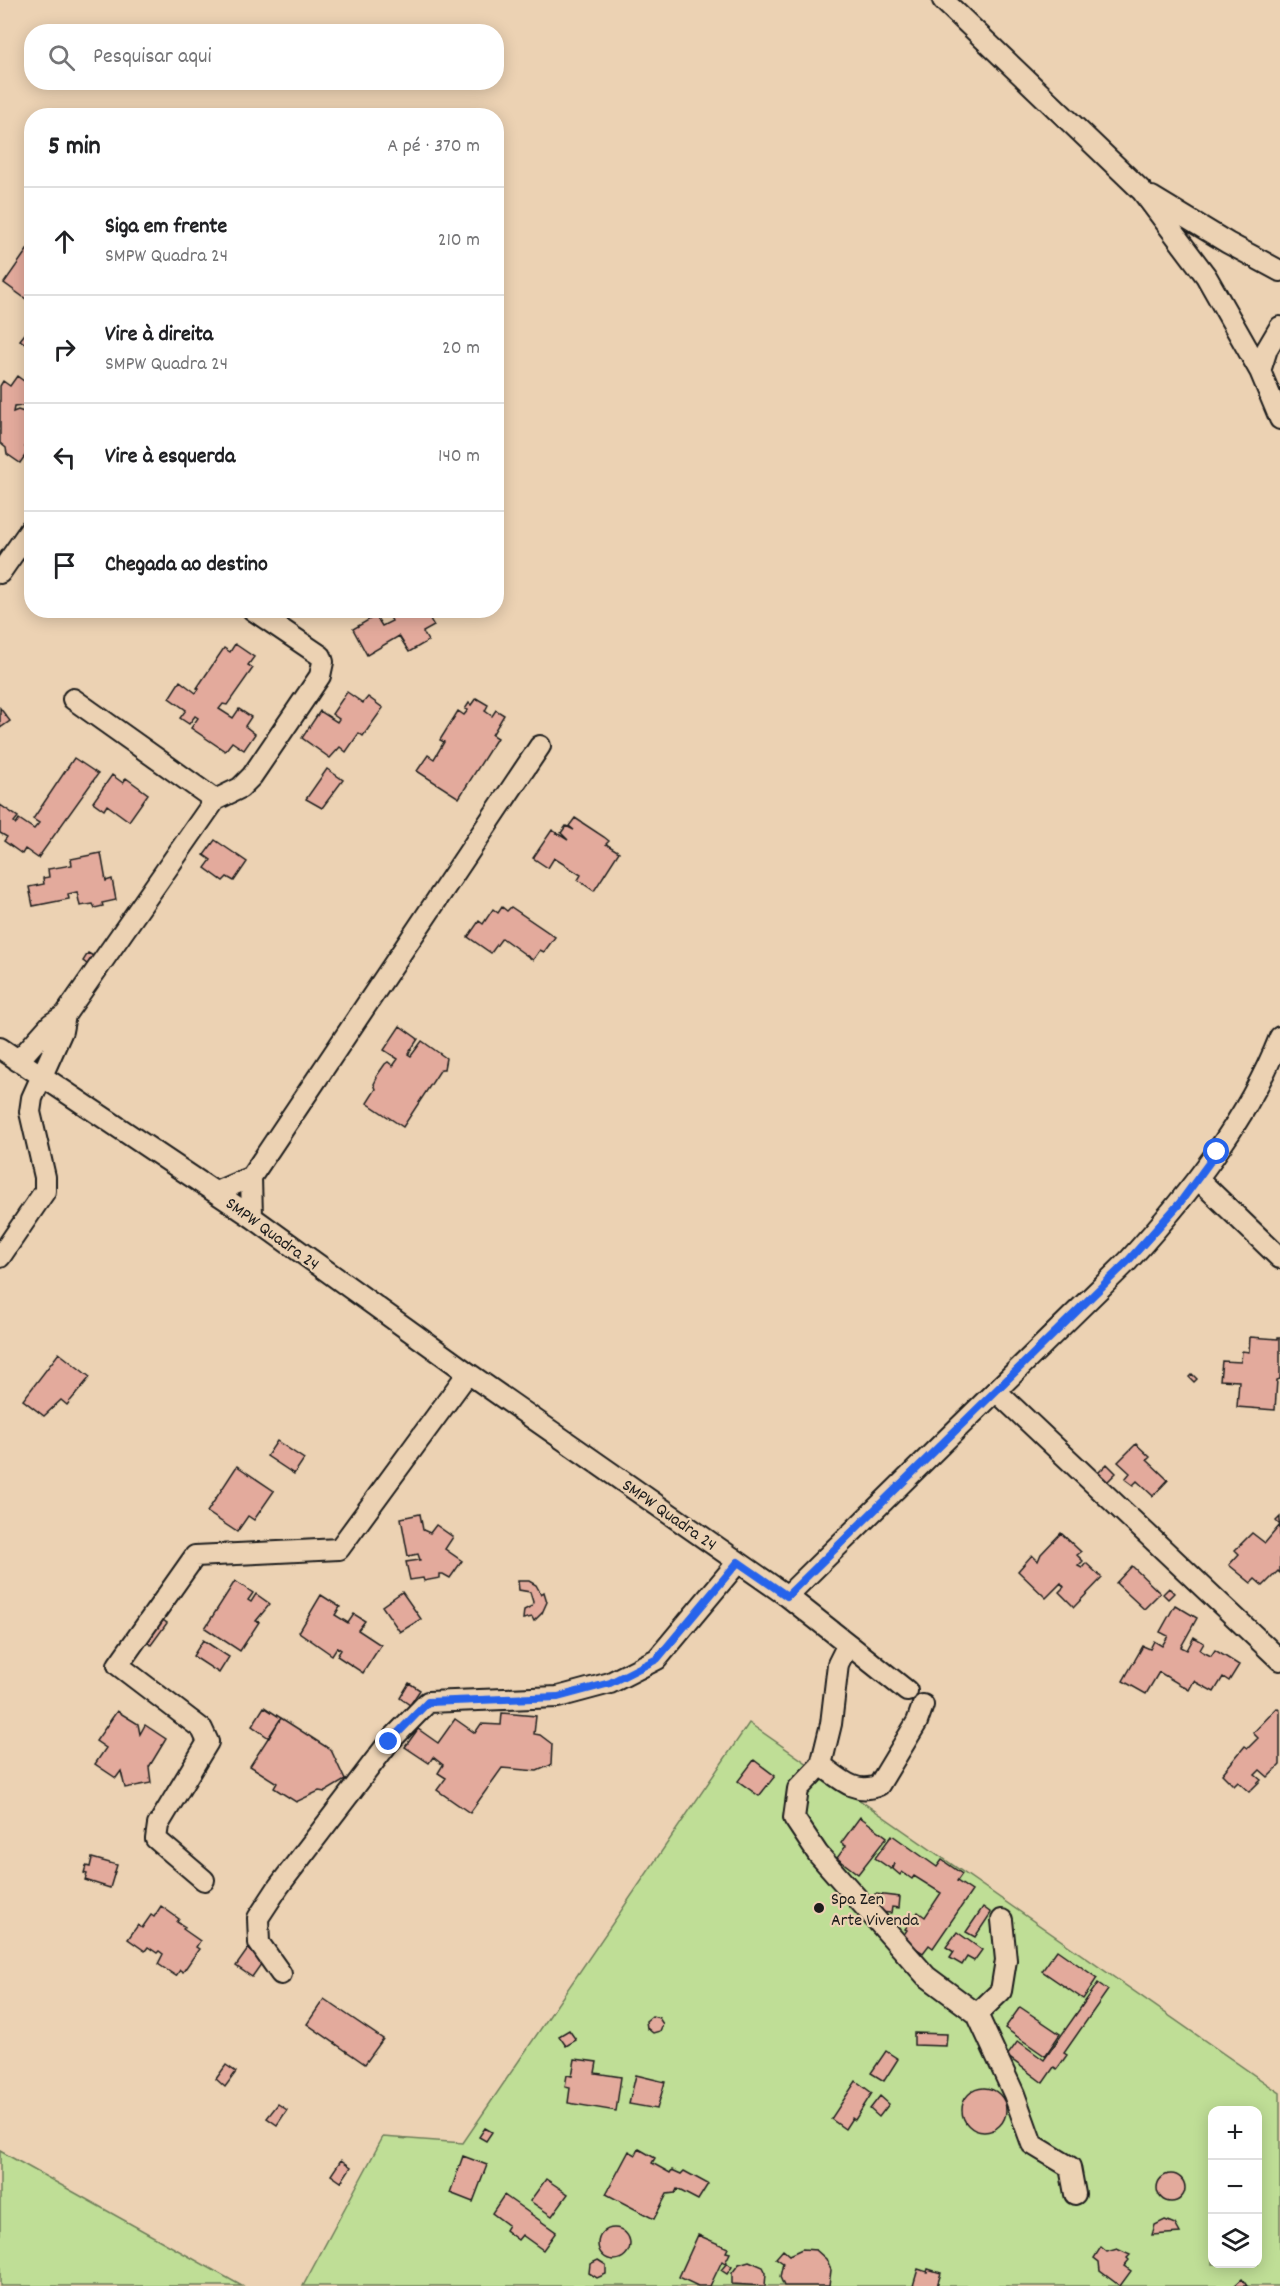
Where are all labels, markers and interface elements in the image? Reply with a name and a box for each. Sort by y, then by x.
search box [24,24,504,90]
icon: search [45,41,78,74]
text: Pesquisar aqui [93,42,212,73]
text: 5 min [48,129,101,166]
text: A pé · 370 m [387,133,480,161]
text: Siga em frente [105,212,227,243]
icon: ahead [48,225,81,258]
text: 210 m [438,227,480,255]
text: SMPW Quadra 24 [105,243,228,271]
text: Vire à direita [105,320,213,351]
icon: right [48,333,81,366]
text: 20 m [442,335,480,363]
text: SMPW Quadra 24 [105,351,228,379]
icon: left [48,441,81,474]
text: Vire à esquerda [105,442,235,473]
text: 140 m [438,443,480,471]
icon: arrive [48,549,81,582]
text: Chegada ao destino [105,550,268,581]
route start [1203,1138,1229,1164]
street label: SMPW Quadra 24 [219,1192,324,1278]
street label: SMPW Quadra 24 [616,1474,721,1558]
route end [375,1728,401,1754]
place label: Spa Zen Arte Vivenda [831,1888,919,1934]
marker: Spa Zen Arte Vivenda [812,1901,826,1915]
map controls [1208,2106,1262,2268]
button: + [1208,2106,1262,2160]
button: − [1208,2160,1262,2214]
button: layers [1208,2214,1262,2268]

